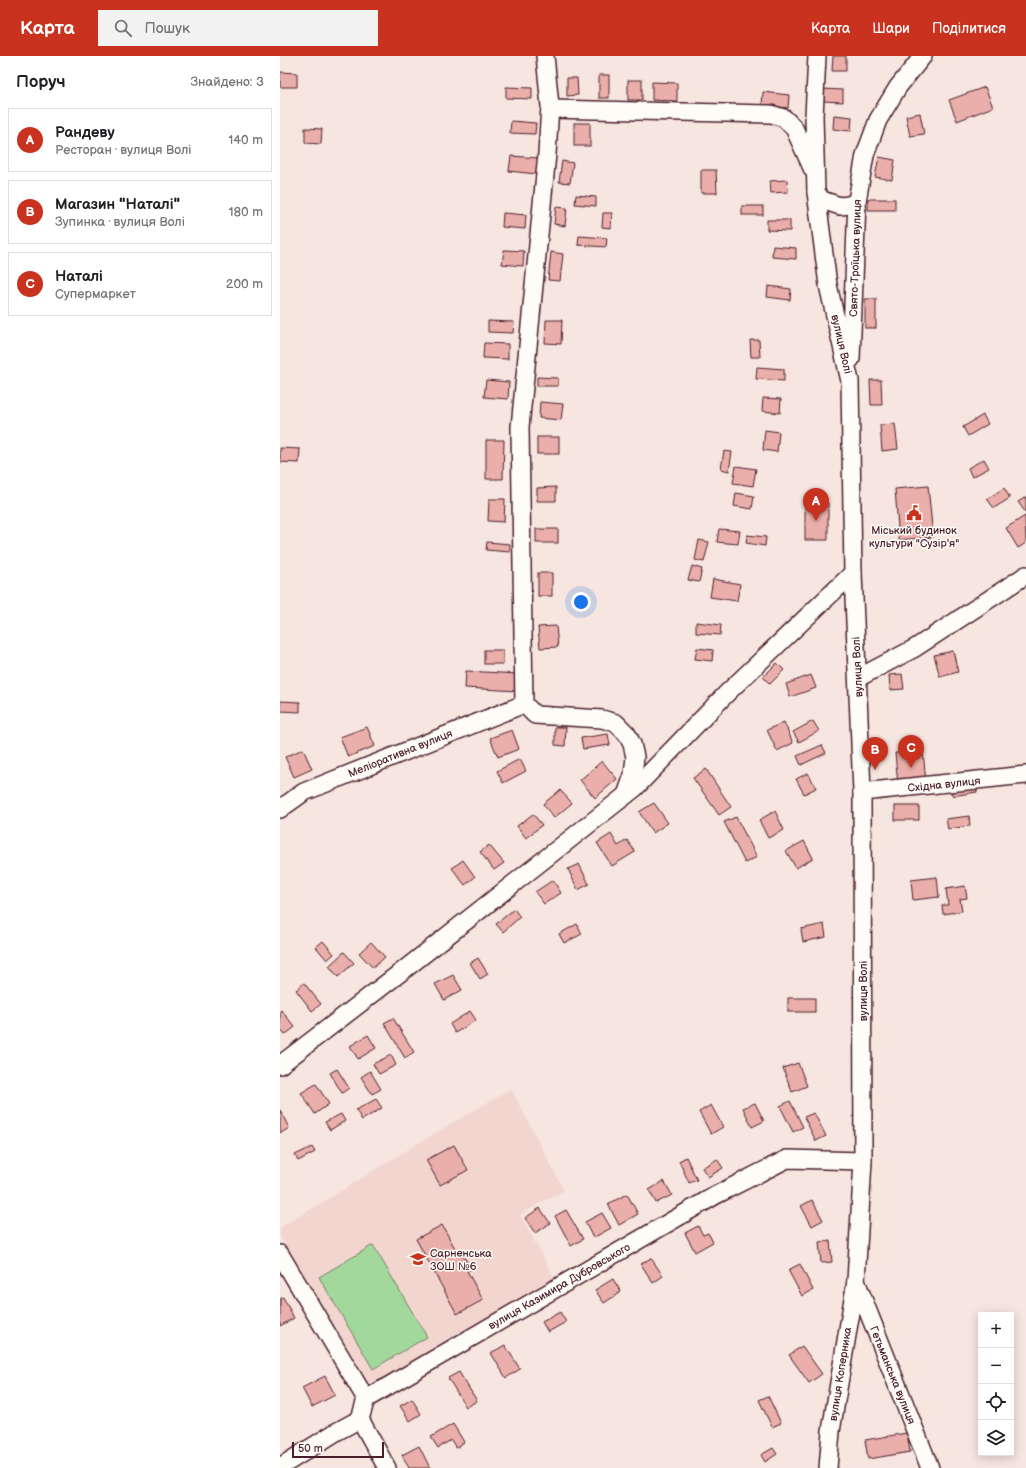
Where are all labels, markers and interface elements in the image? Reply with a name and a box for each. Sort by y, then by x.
search box [98,10,378,46]
text: Карта [20,17,74,40]
icon: search [112,17,134,39]
text: Пошук [144,19,190,38]
text: Карта [811,20,850,37]
text: Шари [872,20,910,37]
text: Поділитися [932,20,1006,37]
text: Поруч [16,72,66,92]
text: Знайдено: 3 [190,74,264,90]
text: Рандеву [55,123,115,142]
text: A [26,132,34,148]
text: 140 m [228,132,263,148]
text: Ресторан · вулиця Волі [55,142,192,158]
text: Магазин "Наталі" [55,195,180,214]
street label: Свято-Троїцька вулиця [847,199,864,317]
text: B [25,204,35,220]
text: 180 m [228,204,263,220]
text: Зупинка · вулиця Волі [55,214,185,230]
text: Наталі [55,267,103,286]
text: C [25,276,35,292]
text: 200 m [226,276,263,292]
text: Супермаркет [55,286,136,302]
street label: вулиця Волі [828,313,855,375]
pin: A [803,488,829,521]
public building icon: Міський будинок культури "Сузір'я" [905,504,923,522]
place label: Міський будинок культури "Сузір'я" [869,524,959,550]
your location [571,592,591,612]
street label: вулиця Волі [849,637,866,697]
street label: Меліоративна вулиця [346,727,454,780]
pin: C [898,735,924,768]
pin: B [862,737,888,770]
street label: Східна вулиця [907,774,981,795]
street label: вулиця Волі [857,961,870,1021]
street label: вулиця Казимира Дубровського [486,1240,633,1332]
place label: Сарненська ЗОШ №6 [430,1247,492,1273]
school or university icon: Сарненська ЗОШ №6 [409,1250,427,1268]
map controls [978,1312,1014,1456]
button: + [978,1312,1014,1348]
street label: Гетьманська вулиця [867,1324,918,1426]
street label: вулиця Коперника [827,1326,854,1422]
button: − [978,1348,1014,1384]
button: locate [978,1384,1014,1420]
button: layers [978,1420,1014,1456]
scale bar [292,1440,384,1459]
text: 50 m [298,1442,323,1455]

